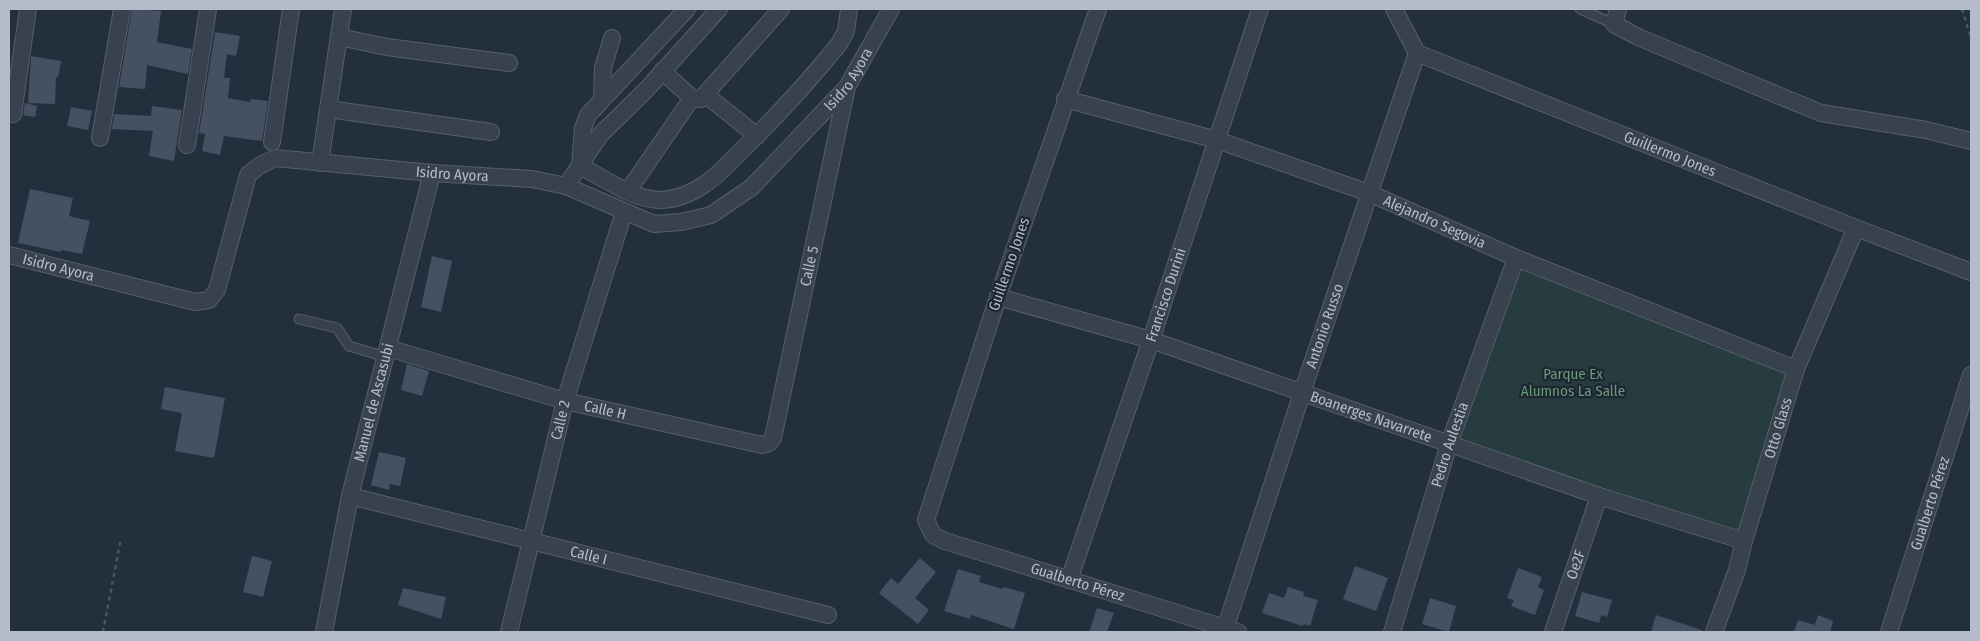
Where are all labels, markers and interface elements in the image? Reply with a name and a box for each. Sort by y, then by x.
street label: Isidro Ayora [820,45,876,115]
street label: Guillermo Jones [1621,127,1719,180]
street label: Isidro Ayora [415,162,489,185]
street label: Alejandro Segovia [1381,191,1488,252]
street label: Guillermo Jones [985,215,1033,313]
street label: Calle 5 [796,244,822,288]
street label: Francisco Durini [1142,246,1190,344]
street label: Isidro Ayora [21,250,96,285]
street label: Antonio Russo [1302,281,1347,371]
street label: Manuel de Ascasubi [350,341,397,464]
park label: Parque Ex Alumnos La Salle [1521,365,1625,400]
street label: Boanerges Navarrete [1308,387,1434,446]
street label: Otto Glass [1760,395,1796,461]
street label: Calle H [582,397,628,423]
street label: Calle 2 [547,398,574,442]
street label: Pedro Aulestia [1427,400,1472,489]
street label: Gualberto Pérez [1907,454,1953,552]
street label: Calle I [568,542,609,569]
street label: Oe2F [1562,547,1589,582]
street label: Gualberto Pérez [1028,559,1127,605]

